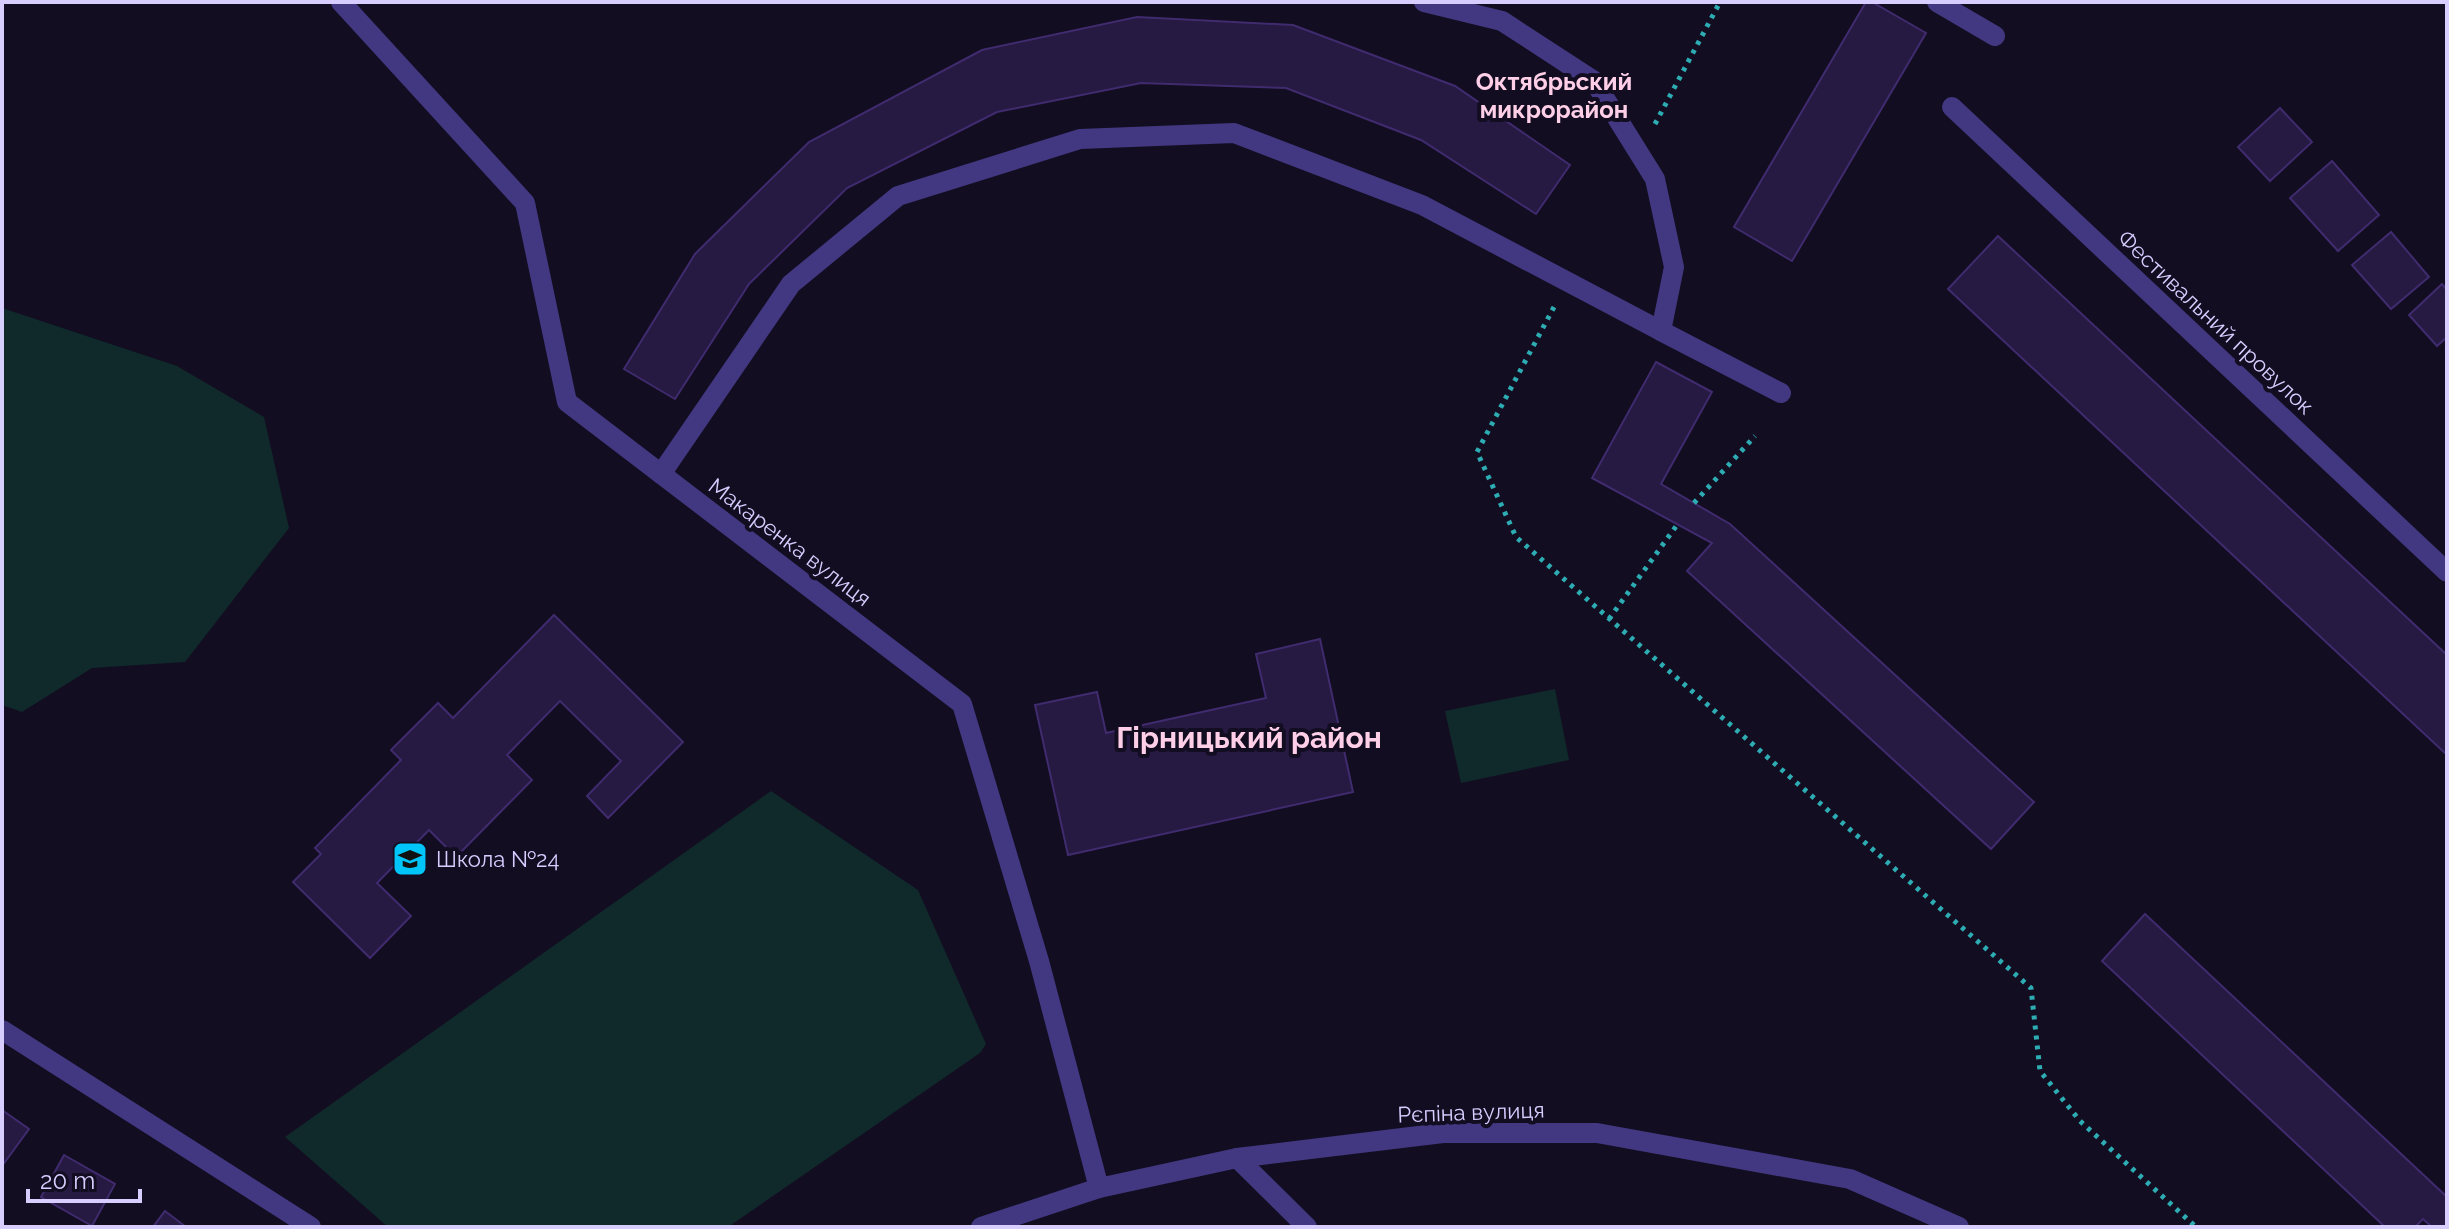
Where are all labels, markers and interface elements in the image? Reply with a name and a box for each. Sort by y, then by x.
district label: Октябрьский микрорайон [1476,67,1632,124]
street label: Фестивальний провулок [2113,225,2319,419]
street label: Макаренка вулиця [704,473,876,611]
district label: Гірницький район [1116,720,1382,755]
school or university icon: Школа №24 [391,840,429,878]
place label: Школа №24 [436,846,560,872]
street label: Рєпіна вулиця [1397,1096,1545,1128]
scale bar [28,1153,140,1203]
text: 20 m [40,1166,95,1195]

